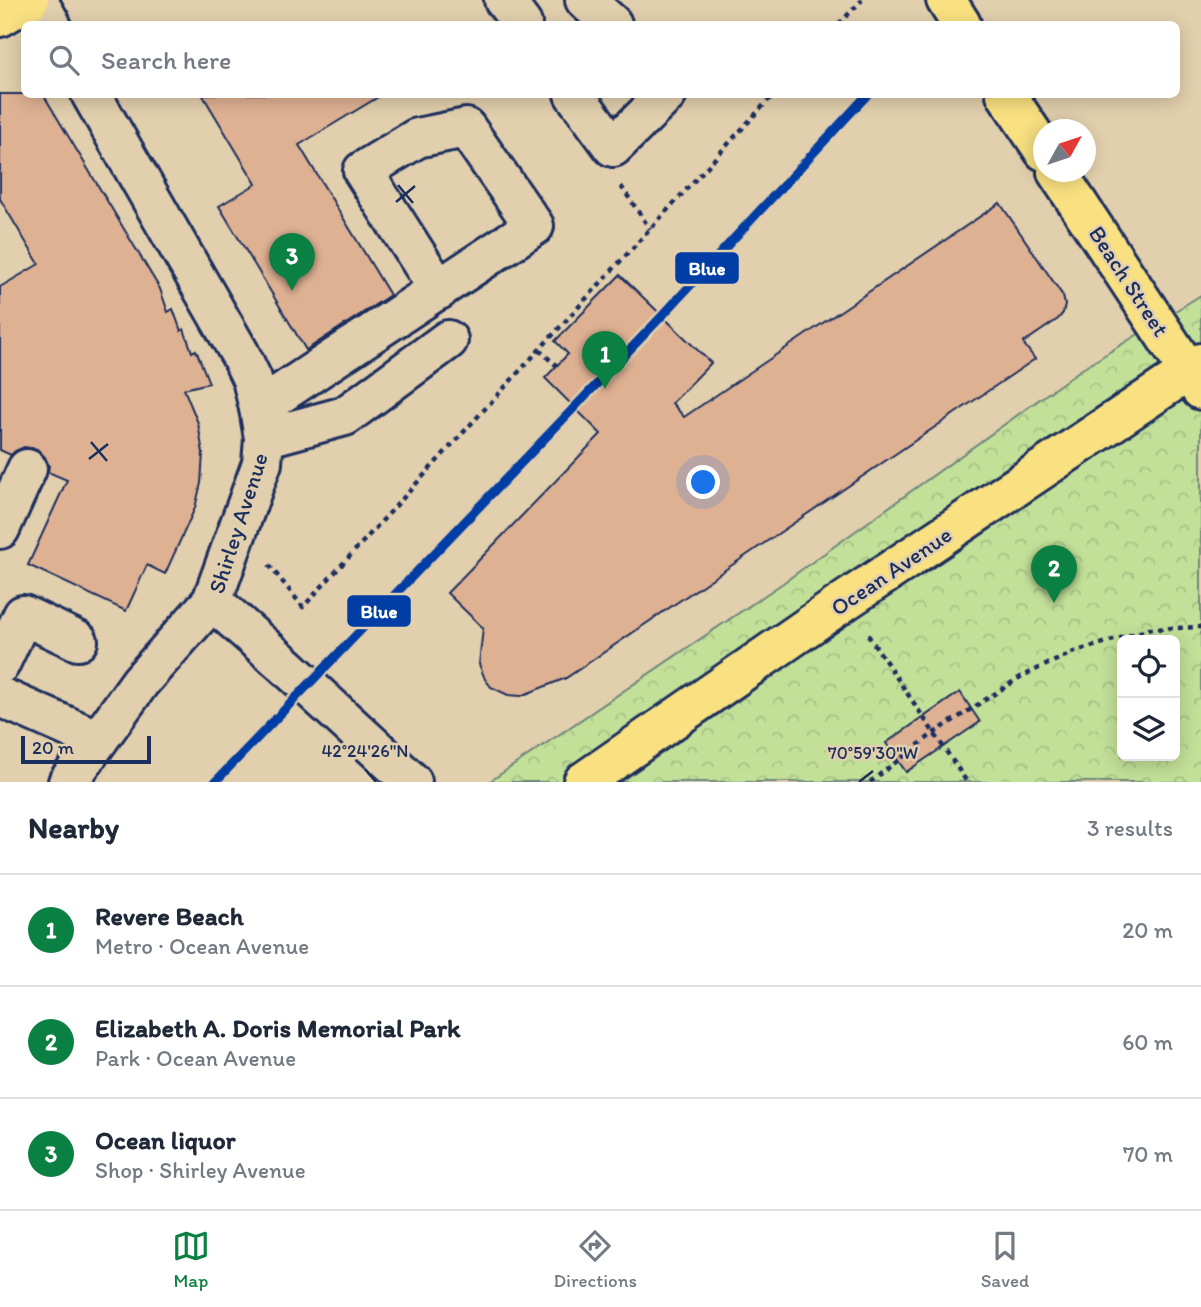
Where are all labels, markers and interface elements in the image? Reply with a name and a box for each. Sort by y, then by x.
search box [21,21,1180,98]
icon: search [45,41,83,79]
text: Search here [101,44,231,76]
north arrow [1033,119,1096,182]
street label: Beach Street [1083,221,1175,342]
pin: 3 [269,233,315,291]
line badge: Blue [674,251,740,285]
text: Blue [688,257,726,280]
pin: 1 [582,331,628,389]
street label: Shirley Avenue [202,449,274,597]
your location [686,465,720,499]
street label: Ocean Avenue [825,520,957,622]
pin: 2 [1031,545,1077,603]
line badge: Blue [346,594,412,628]
text: Blue [360,600,398,623]
map controls [1117,635,1180,761]
button: locate [1117,635,1180,698]
button: layers [1117,698,1180,761]
scale bar [21,733,150,765]
text: 20 m [32,736,74,759]
text: 42°24'26"N [322,740,408,762]
text: 70°59'30"W [828,742,918,764]
text: Nearby [28,809,119,846]
text: 3 results [1087,814,1173,842]
text: Revere Beach [95,900,244,932]
text: 1 [46,916,56,944]
text: 20 m [1122,916,1173,944]
text: Metro · Ocean Avenue [95,932,309,960]
text: Elizabeth A. Doris Memorial Park [95,1012,461,1044]
text: 2 [45,1028,57,1056]
text: 60 m [1122,1028,1173,1056]
text: Park · Ocean Avenue [95,1044,296,1072]
text: Ocean liquor [95,1124,235,1156]
text: 3 [45,1140,57,1168]
text: 70 m [1123,1140,1173,1168]
text: Shop · Shirley Avenue [95,1156,306,1184]
tab: Map [172,1227,210,1292]
tab: Directions [553,1227,637,1292]
tab: Saved [981,1227,1029,1292]

